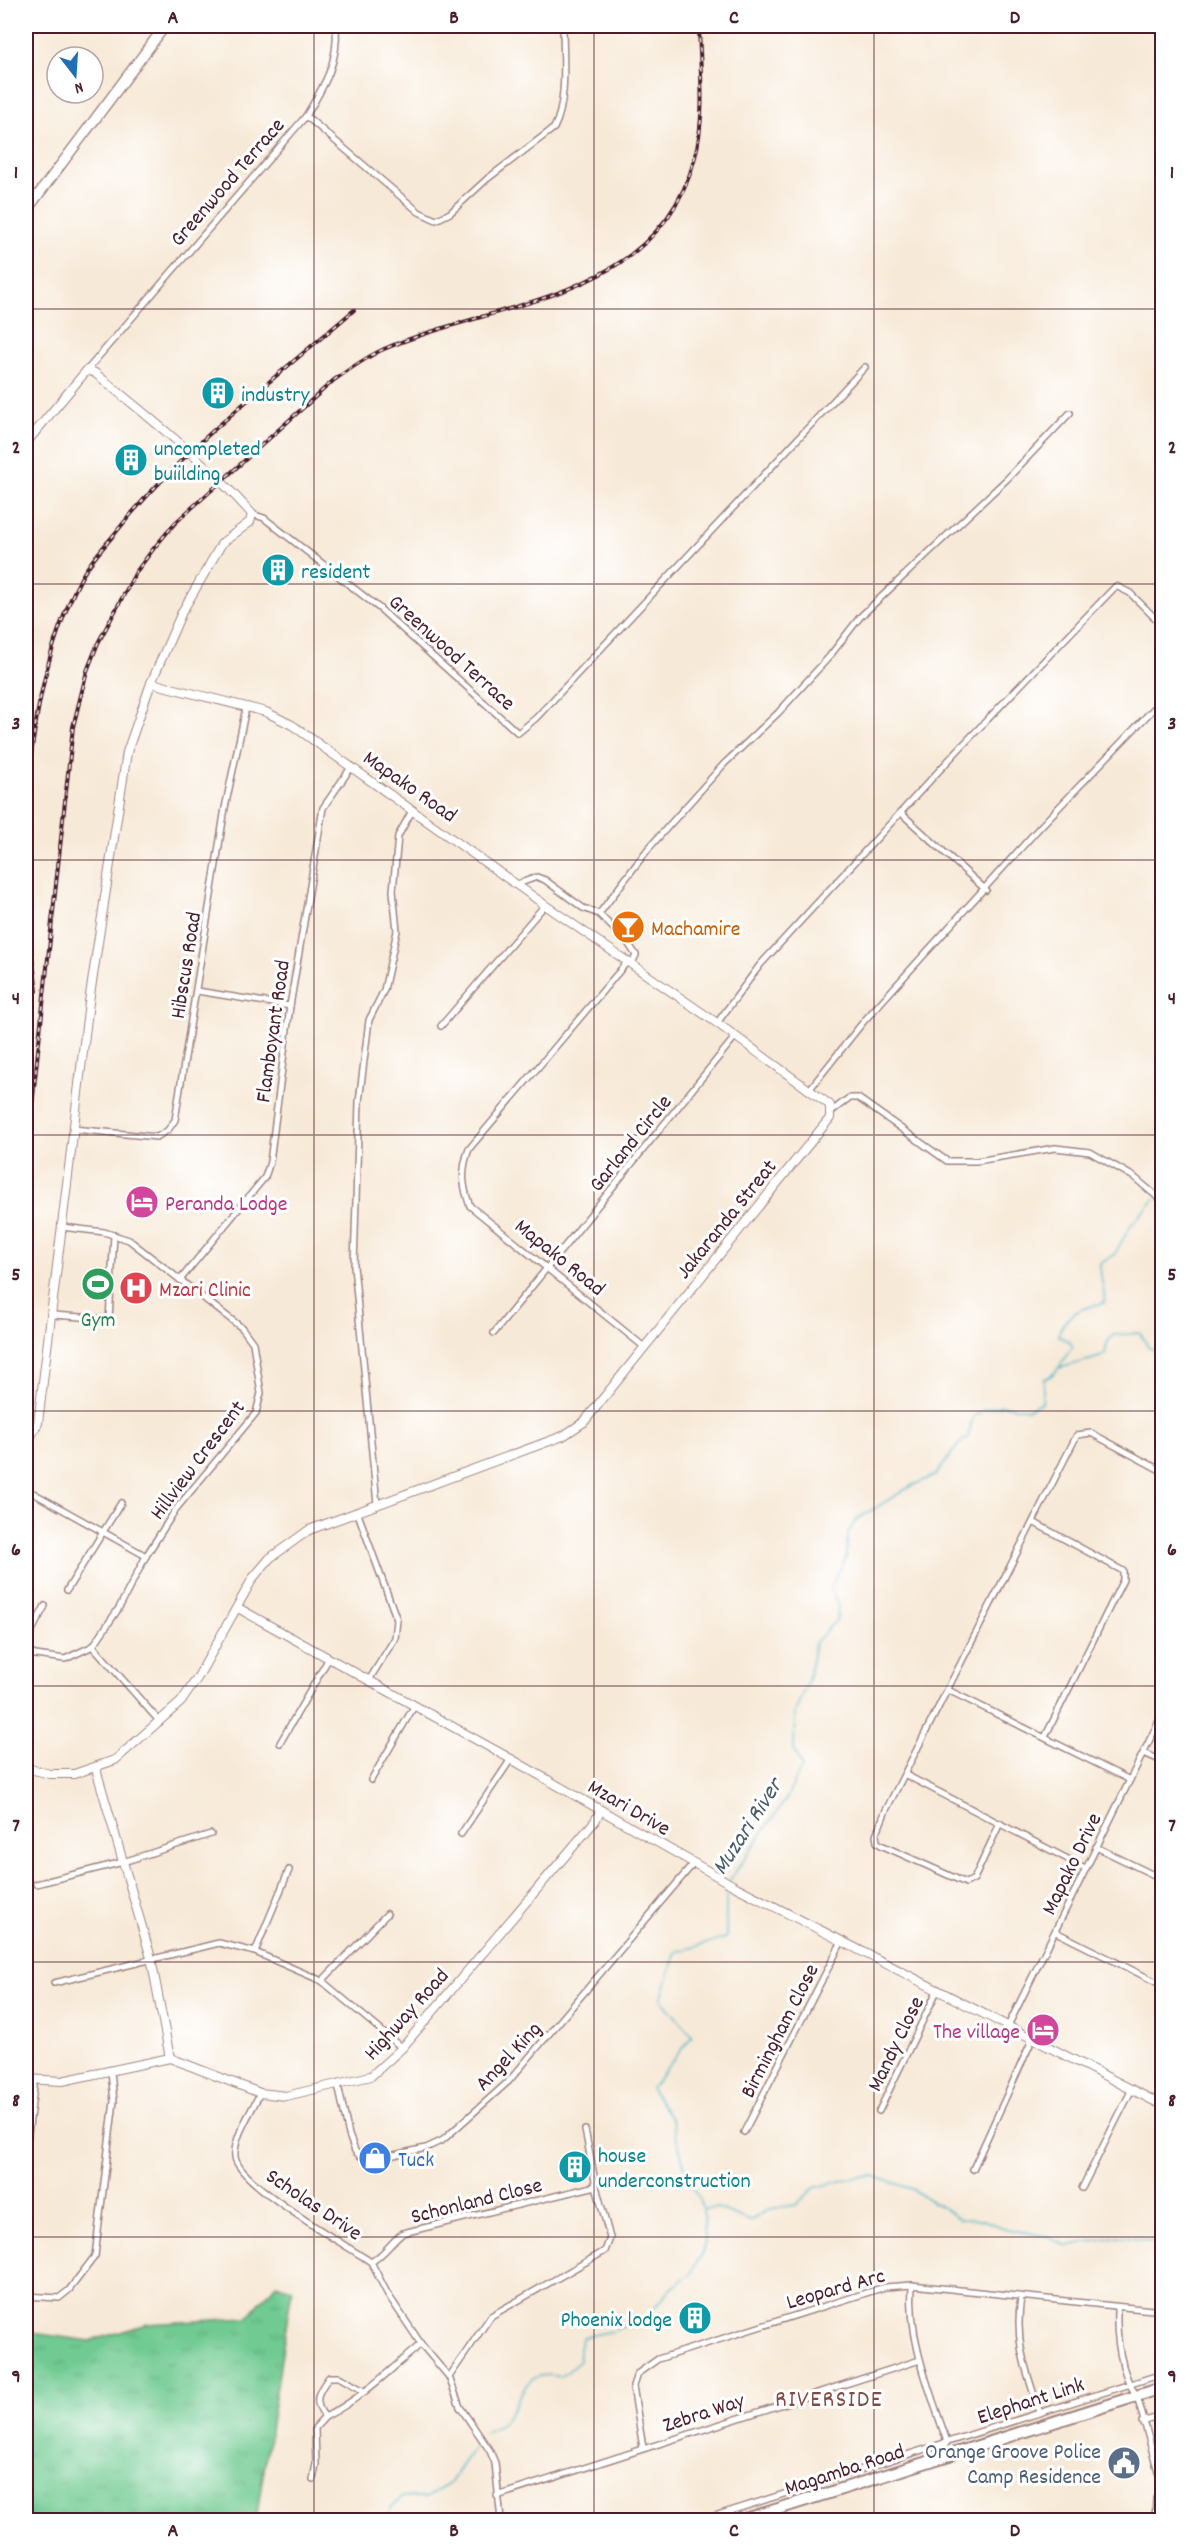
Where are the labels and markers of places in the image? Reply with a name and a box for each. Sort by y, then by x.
building icon: industry [200,375,236,411]
place label: industry [241,381,311,412]
place label: uncompleted buiilding [154,435,261,491]
building icon: uncompleted buiilding [113,442,149,478]
building icon: resident [260,552,296,588]
place label: resident [301,558,370,589]
bar icon: Machamire [610,909,646,945]
place label: Machamire [651,915,740,946]
hotel icon: Peranda Lodge [124,1184,160,1220]
place label: Peranda Lodge [165,1190,287,1221]
sports icon: Gym [80,1266,116,1302]
hospital icon: Mzari Clinic [118,1270,154,1306]
place label: Mzari Clinic [159,1276,251,1307]
place label: Gym [80,1306,116,1337]
hotel icon: The village [1025,2012,1061,2048]
place label: The village [933,2018,1020,2049]
shop icon: Tuck [357,2140,393,2176]
place label: house underconstruction [598,2142,751,2198]
place label: Tuck [398,2146,434,2177]
building icon: house underconstruction [557,2149,593,2185]
building icon: Phoenix lodge [677,2300,713,2336]
place label: Phoenix lodge [560,2306,672,2337]
place label: Orange Groove Police Camp Residence [925,2438,1101,2494]
public building icon: Orange Groove Police Camp Residence [1106,2445,1142,2481]

